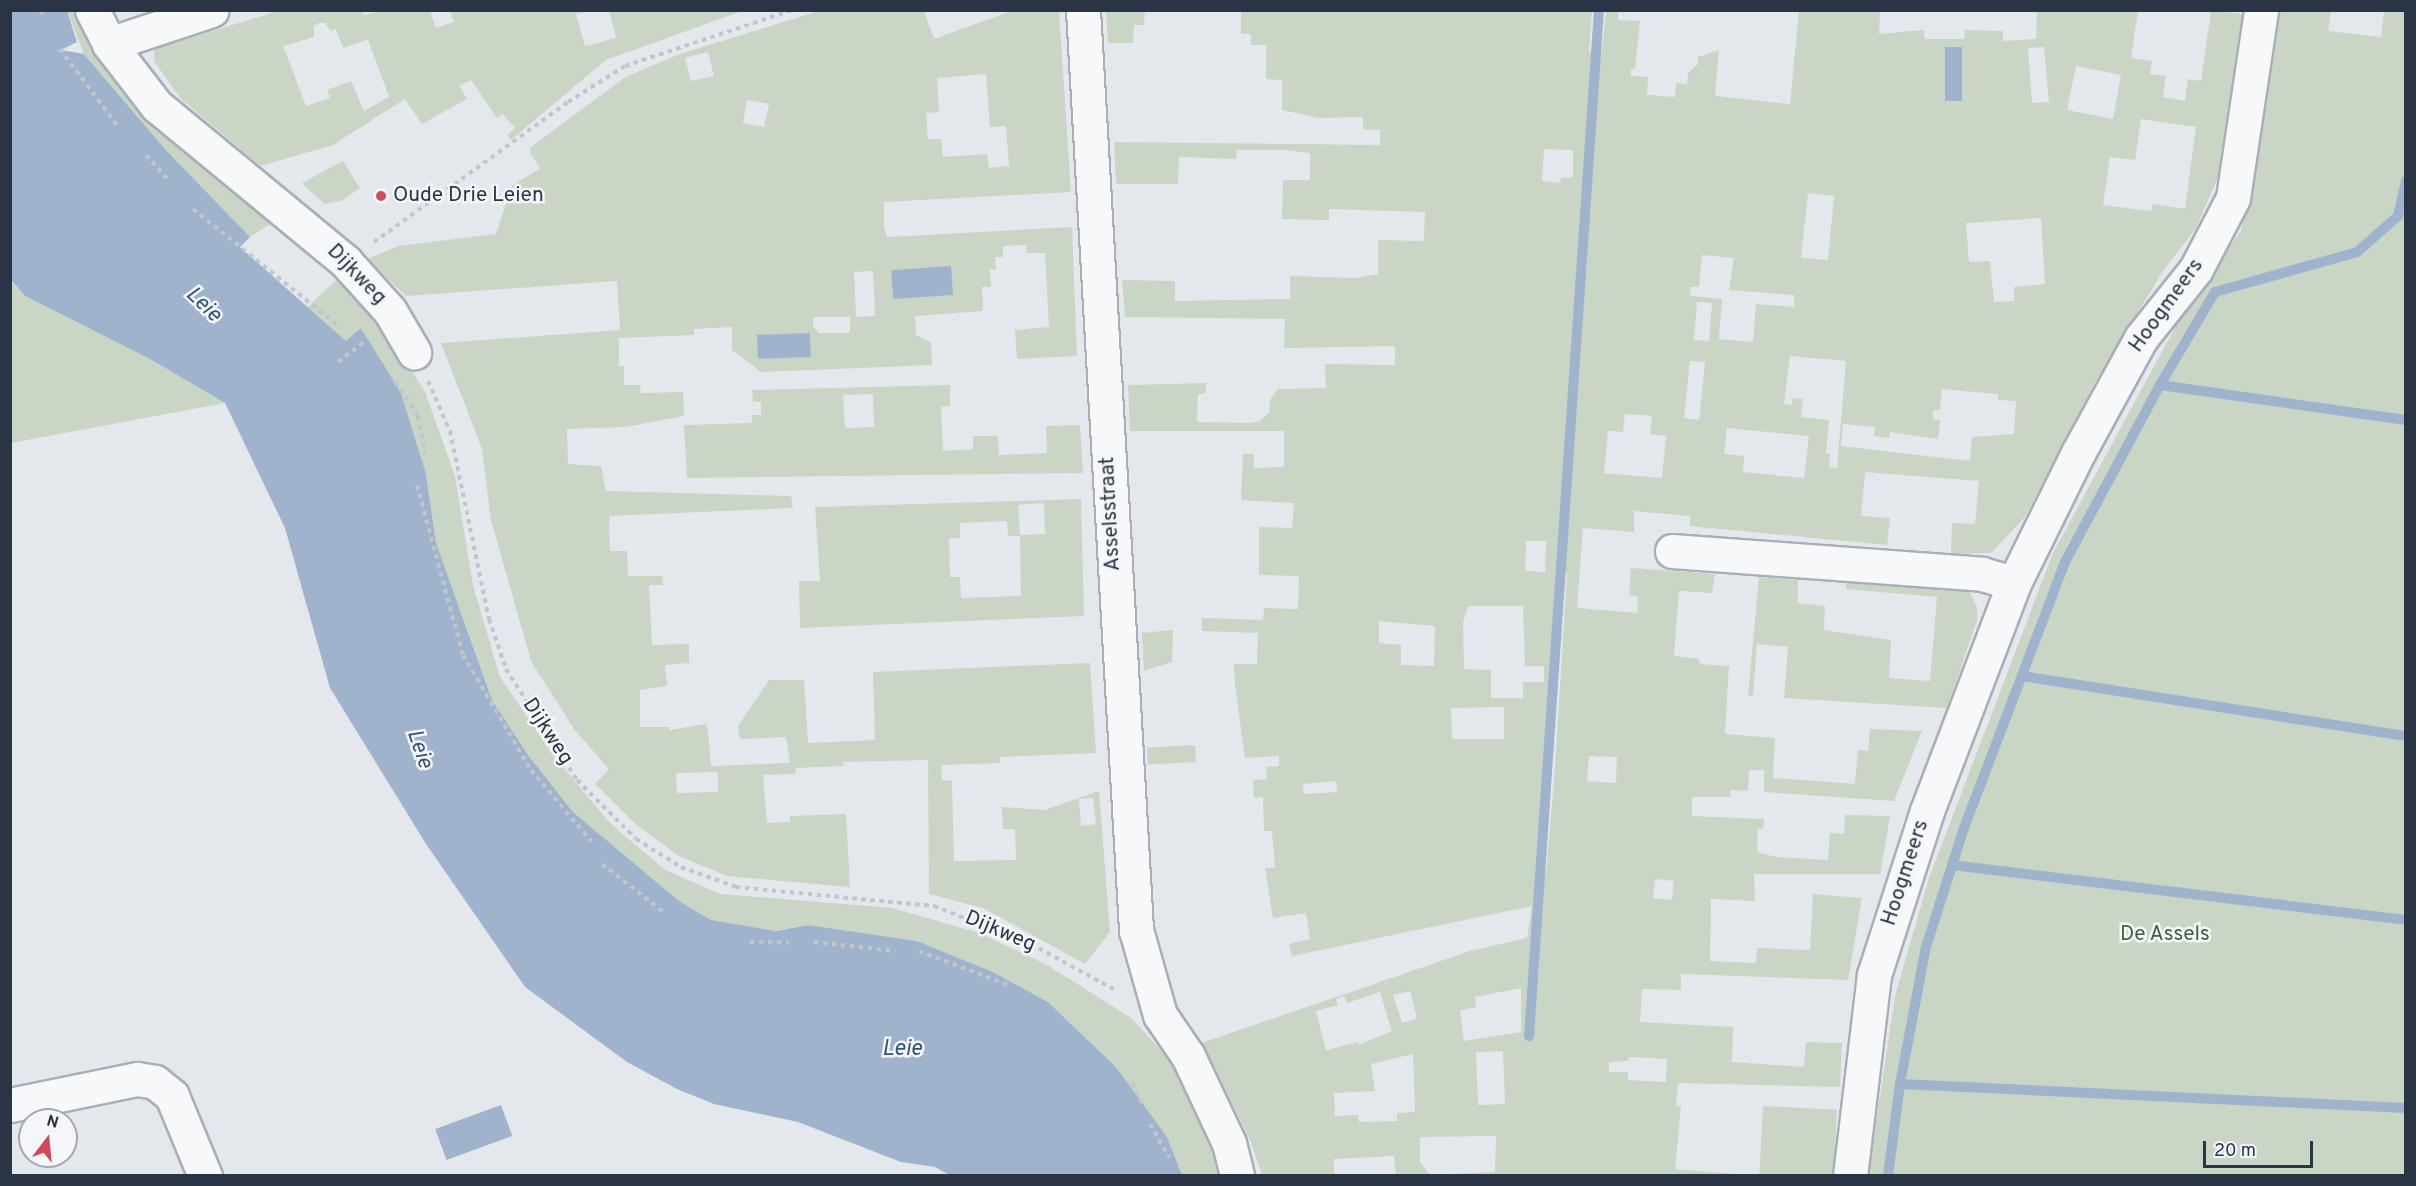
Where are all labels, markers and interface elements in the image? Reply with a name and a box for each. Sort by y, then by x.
place label: Oude Drie Leien [393,183,544,209]
marker: Oude Drie Leien [374,189,388,203]
street label: Dijkweg [321,239,391,311]
street label: Hoogmeers [2125,254,2209,358]
water label: Leie [179,282,227,328]
street label: Asselsstraat [1095,456,1127,572]
street label: Dijkweg [516,694,578,770]
water label: Leie [400,726,438,772]
street label: Hoogmeers [1877,817,1935,929]
street label: Dijkweg [961,906,1039,958]
park label: De Assels [2120,922,2210,948]
water label: Leie [882,1037,922,1063]
north arrow [18,1108,78,1168]
text: N [44,1111,61,1134]
scale bar [2206,1129,2316,1167]
text: 20 m [2214,1140,2256,1163]

